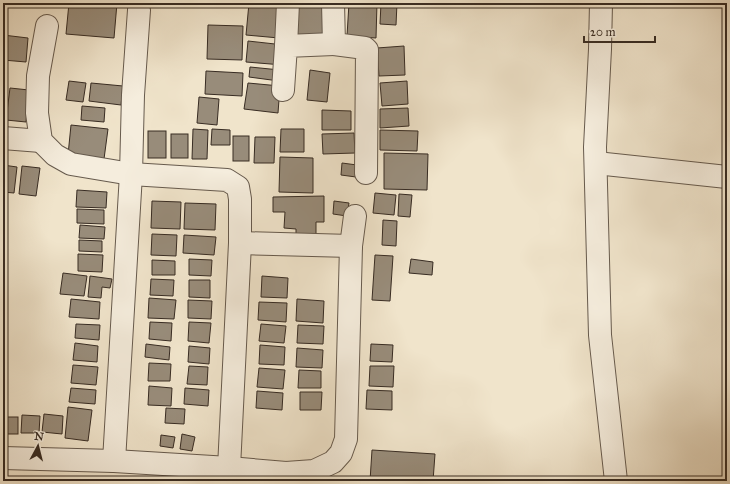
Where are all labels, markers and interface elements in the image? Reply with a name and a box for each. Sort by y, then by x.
scale bar [584,18,655,44]
text: 20 m [590,25,616,39]
north arrow [18,426,58,466]
text: N [34,430,45,444]

